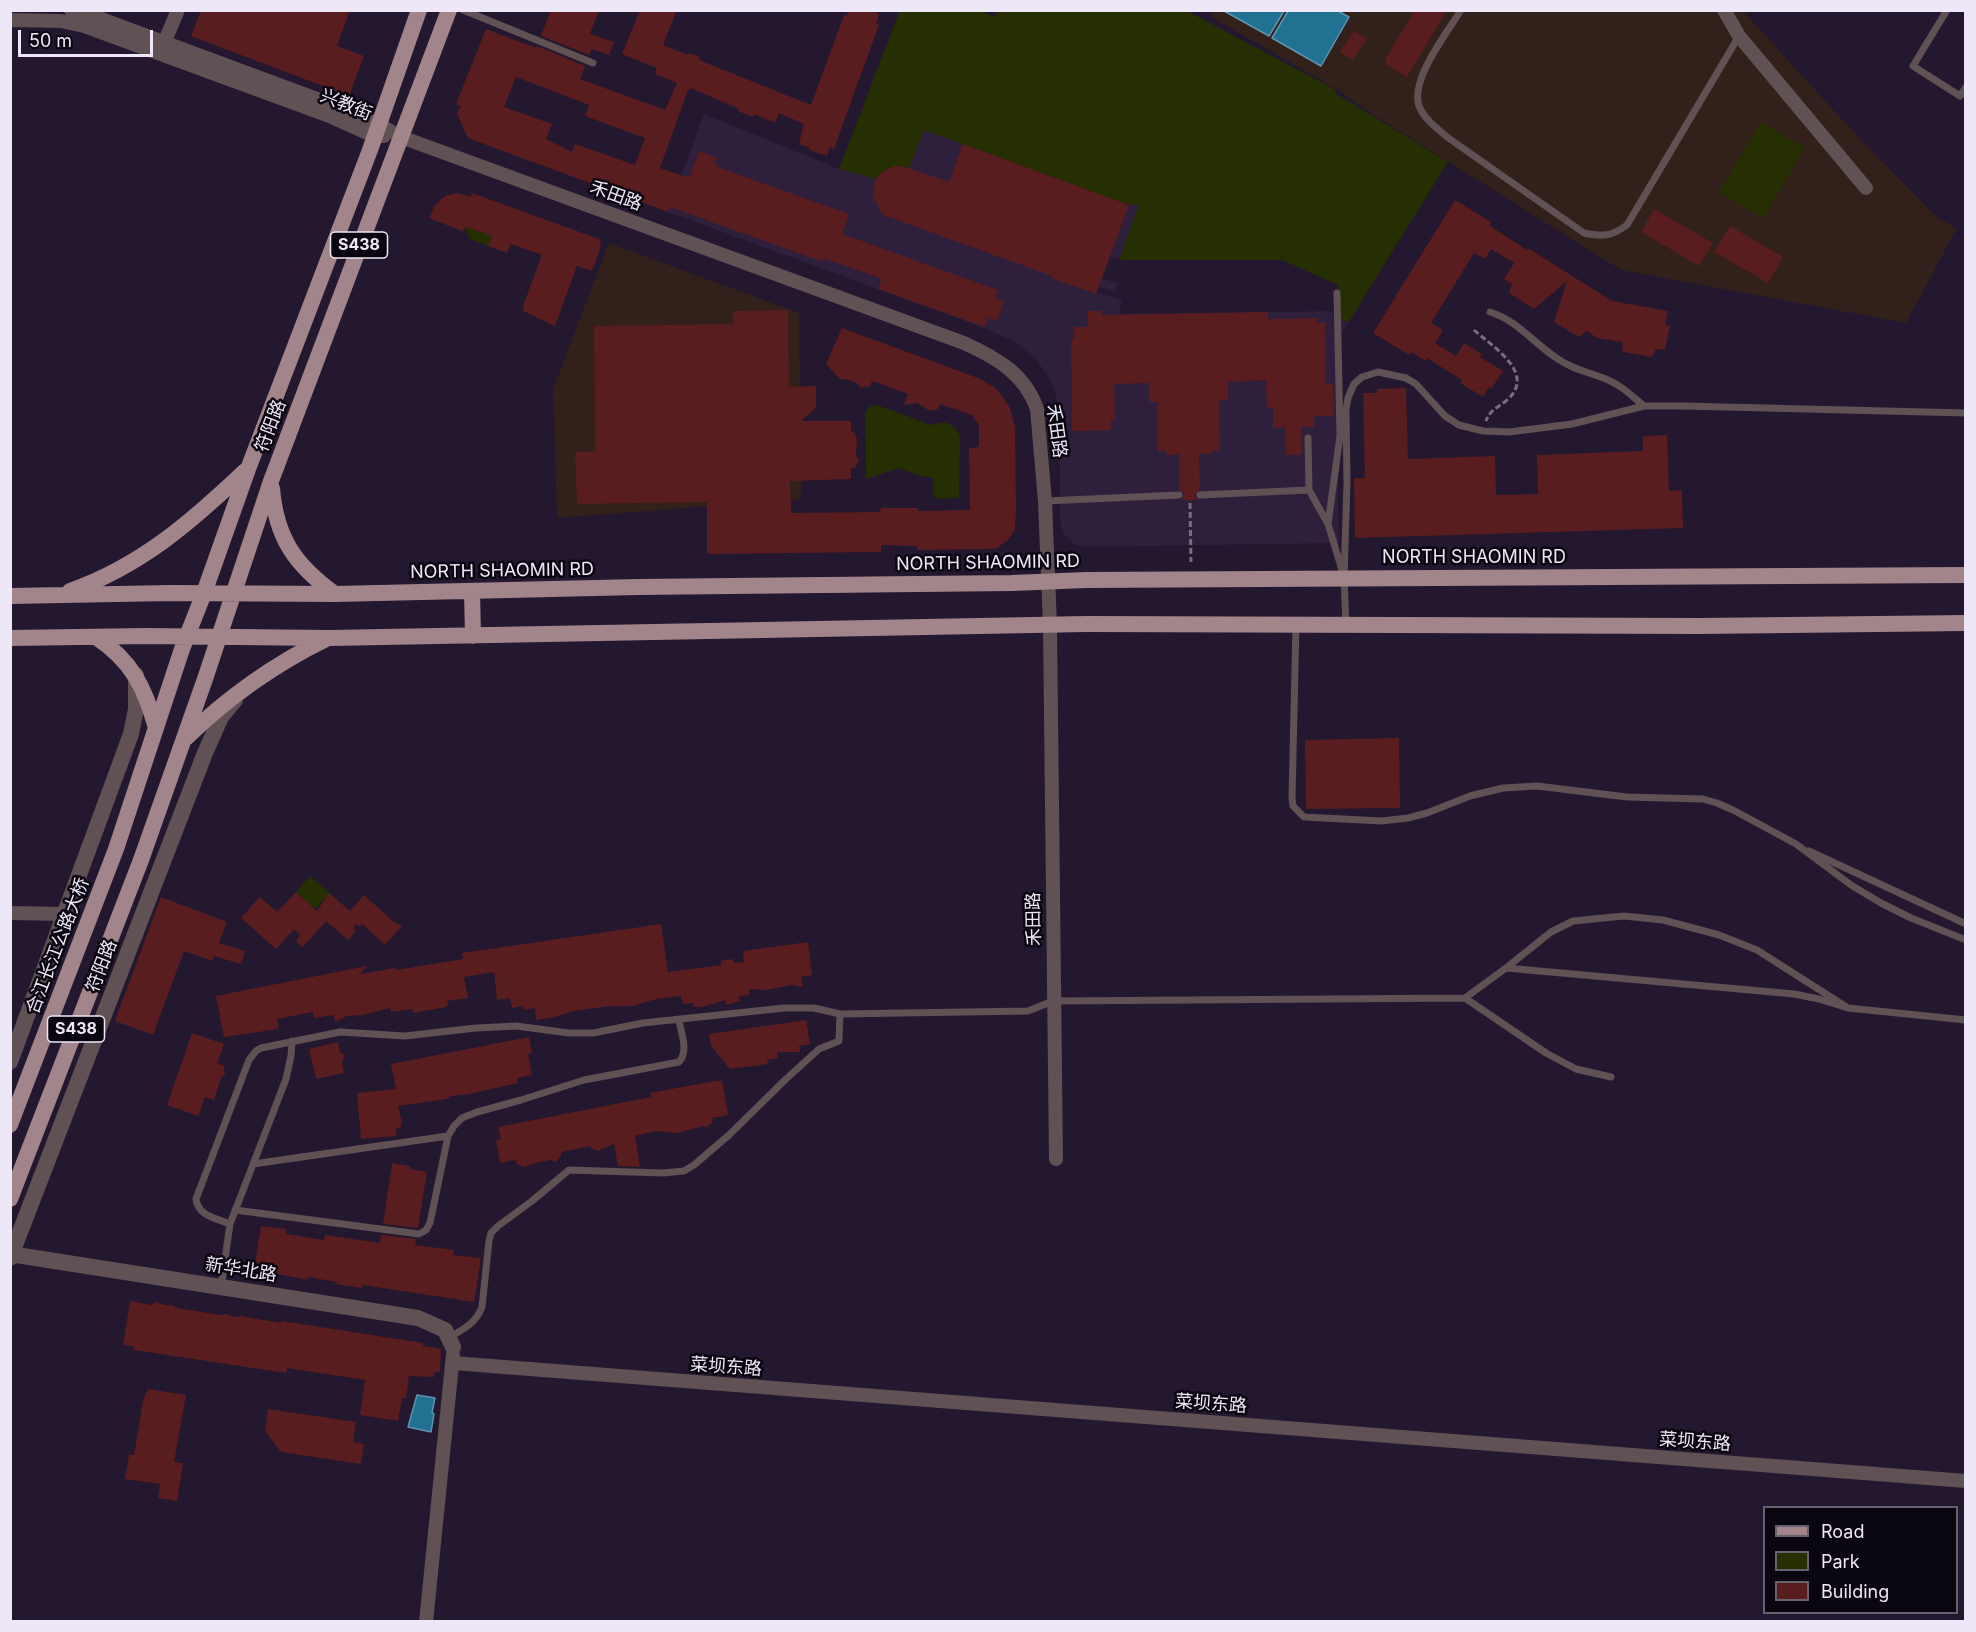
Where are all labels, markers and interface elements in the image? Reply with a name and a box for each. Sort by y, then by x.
scale bar [21,18,156,56]
text: 50 m [29,30,72,51]
street label: 兴教街 [317,85,375,125]
street label: 禾田路 [587,177,645,215]
road number: S438 [330,232,388,258]
street label: 符阳路 [251,397,291,455]
street label: 禾田路 [1042,403,1070,459]
street label: NORTH SHAOMIN RD [1382,547,1566,569]
street label: NORTH SHAOMIN RD [896,551,1080,575]
street label: NORTH SHAOMIN RD [410,559,594,583]
street label: 合江长江公路大桥 [22,875,94,1017]
street label: 禾田路 [1023,892,1045,946]
street label: 符阳路 [82,937,122,995]
road number: S438 [48,1016,104,1042]
street label: 新华北路 [204,1254,278,1286]
street label: 菜坝东路 [689,1354,763,1380]
street label: 菜坝东路 [1174,1391,1248,1417]
street label: 菜坝东路 [1658,1429,1732,1455]
legend [1763,1506,1958,1614]
text: Road [1821,1521,1864,1542]
text: Park [1821,1551,1860,1572]
text: Building [1821,1581,1889,1602]

